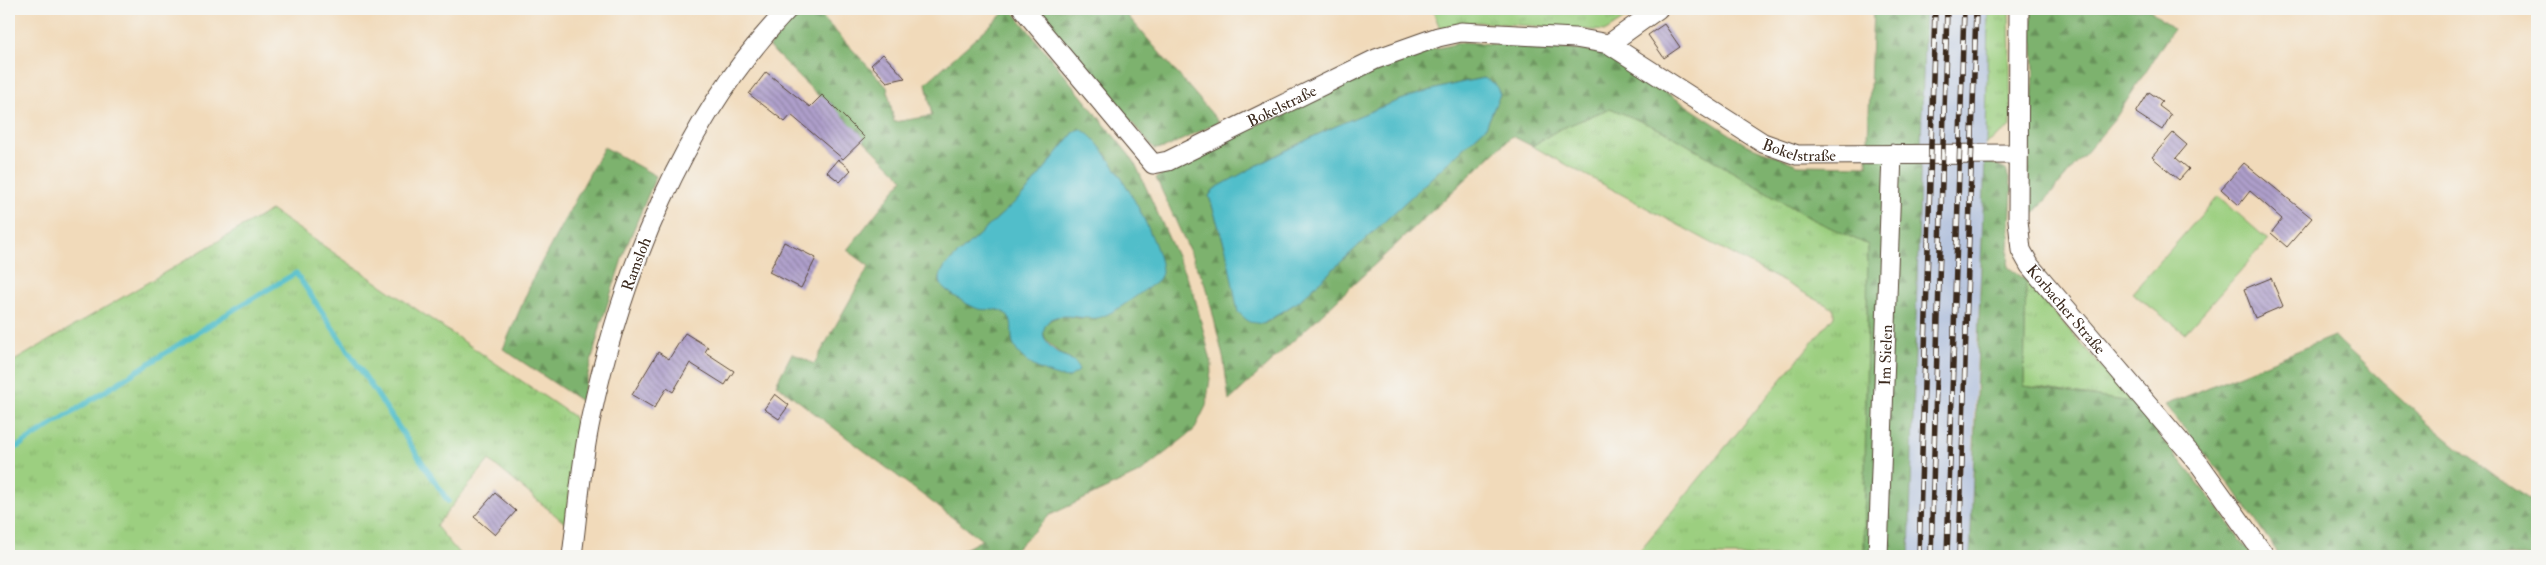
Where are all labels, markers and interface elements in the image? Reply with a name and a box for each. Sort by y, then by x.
street label: Bokelstraße [1244,81,1320,132]
street label: Bokelstraße [1760,135,1836,166]
street label: Ramsloh [617,234,656,294]
street label: Korbacher Straße [2022,261,2110,359]
street label: Im Sielen [1875,324,1897,386]

